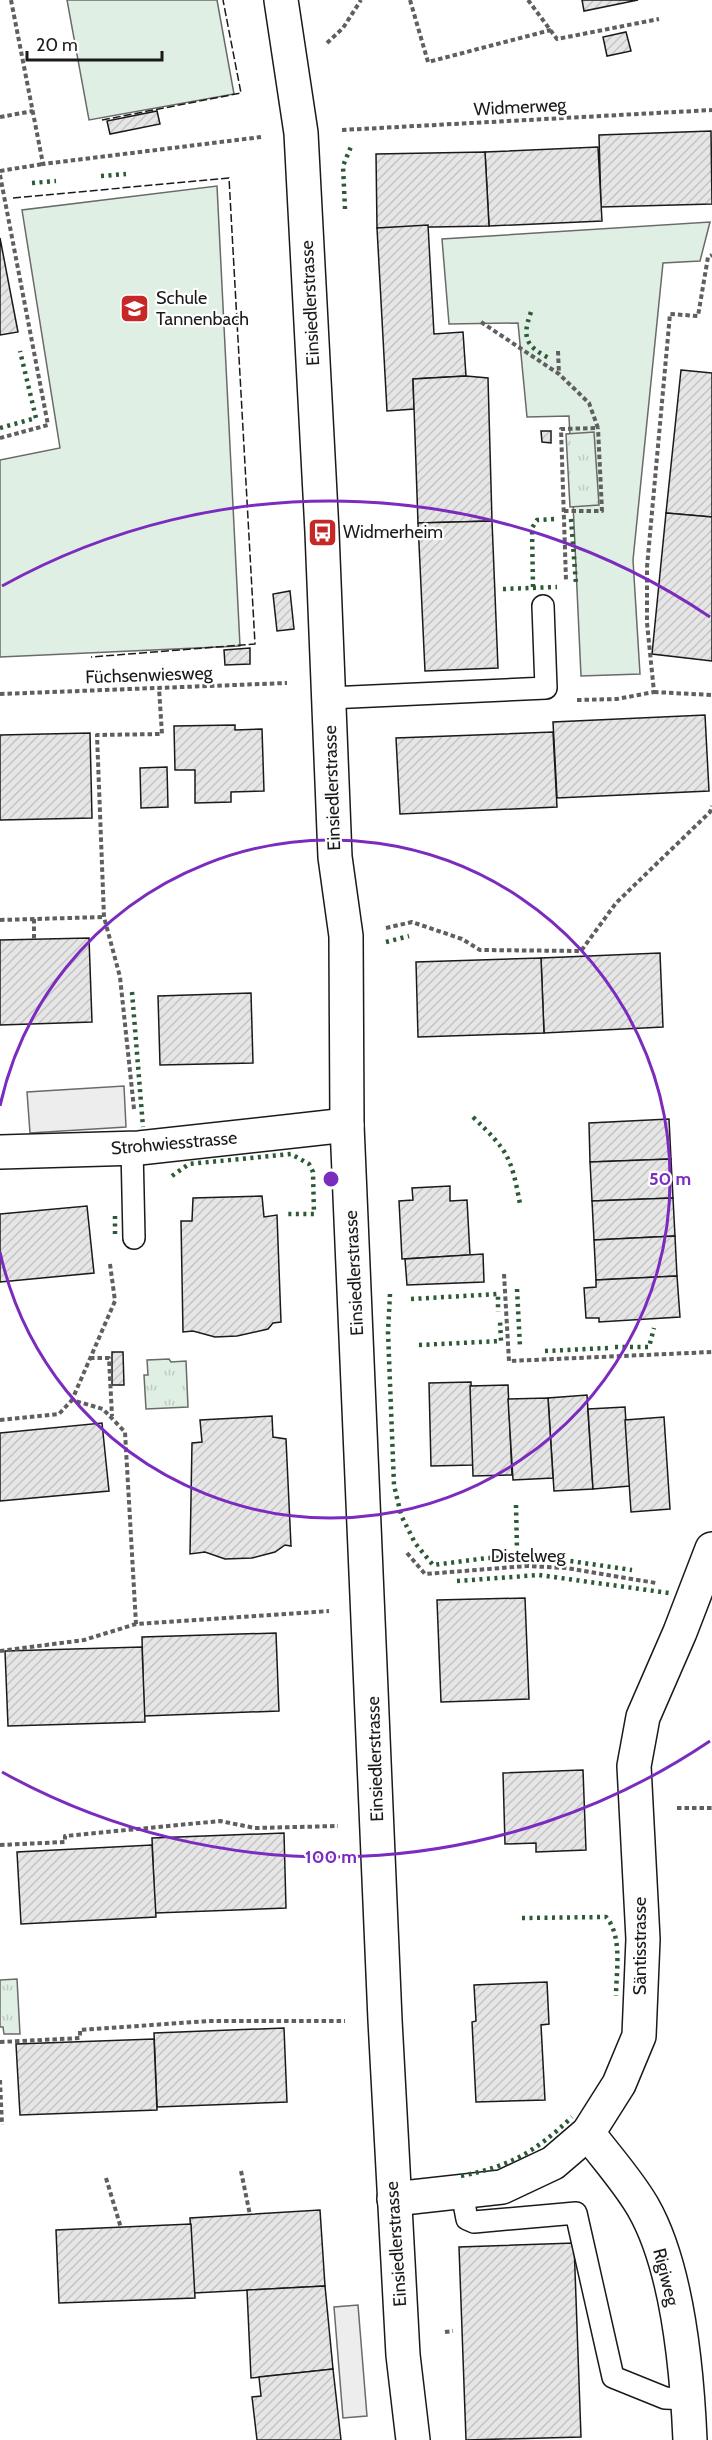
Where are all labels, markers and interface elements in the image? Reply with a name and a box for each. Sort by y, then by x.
scale bar [27,24,162,62]
text: 20 m [36,34,78,56]
street label: Widmerweg [473,94,568,120]
street label: Einsiedlerstrasse [296,240,324,366]
place label: Schule Tannenbach [156,287,249,330]
school or university icon: Schule Tannenbach [119,292,151,324]
bus stop icon: Widmerheim [306,516,338,548]
place label: Widmerheim [343,521,443,543]
street label: Füchsenwiesweg [85,662,214,688]
street label: Einsiedlerstrasse [319,725,345,851]
street label: Strohwiesstrasse [110,1127,238,1159]
text: 50 m [649,1168,691,1190]
centre of rings [321,1169,341,1189]
street label: Einsiedlerstrasse [340,1210,368,1336]
street label: Distelweg [491,1545,566,1567]
street label: Einsiedlerstrasse [362,1696,388,1822]
text: 100 m [305,1846,357,1868]
street label: Säntisstrasse [629,1897,651,1995]
street label: Einsiedlerstrasse [381,2181,411,2307]
street label: Rigiweg [648,2246,684,2309]

